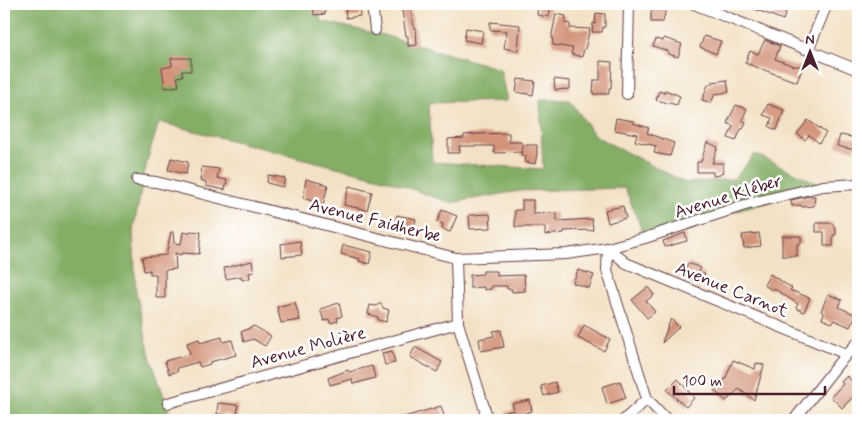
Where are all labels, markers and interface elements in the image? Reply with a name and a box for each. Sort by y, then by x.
north arrow [784,28,834,78]
text: N [805,31,815,49]
street label: Avenue Kléber [672,169,785,225]
street label: Avenue Faidherbe [306,193,443,249]
street label: Avenue Carnot [672,256,792,324]
street label: Avenue Molière [248,321,369,375]
scale bar [674,364,826,396]
text: 100 m [682,372,722,392]

